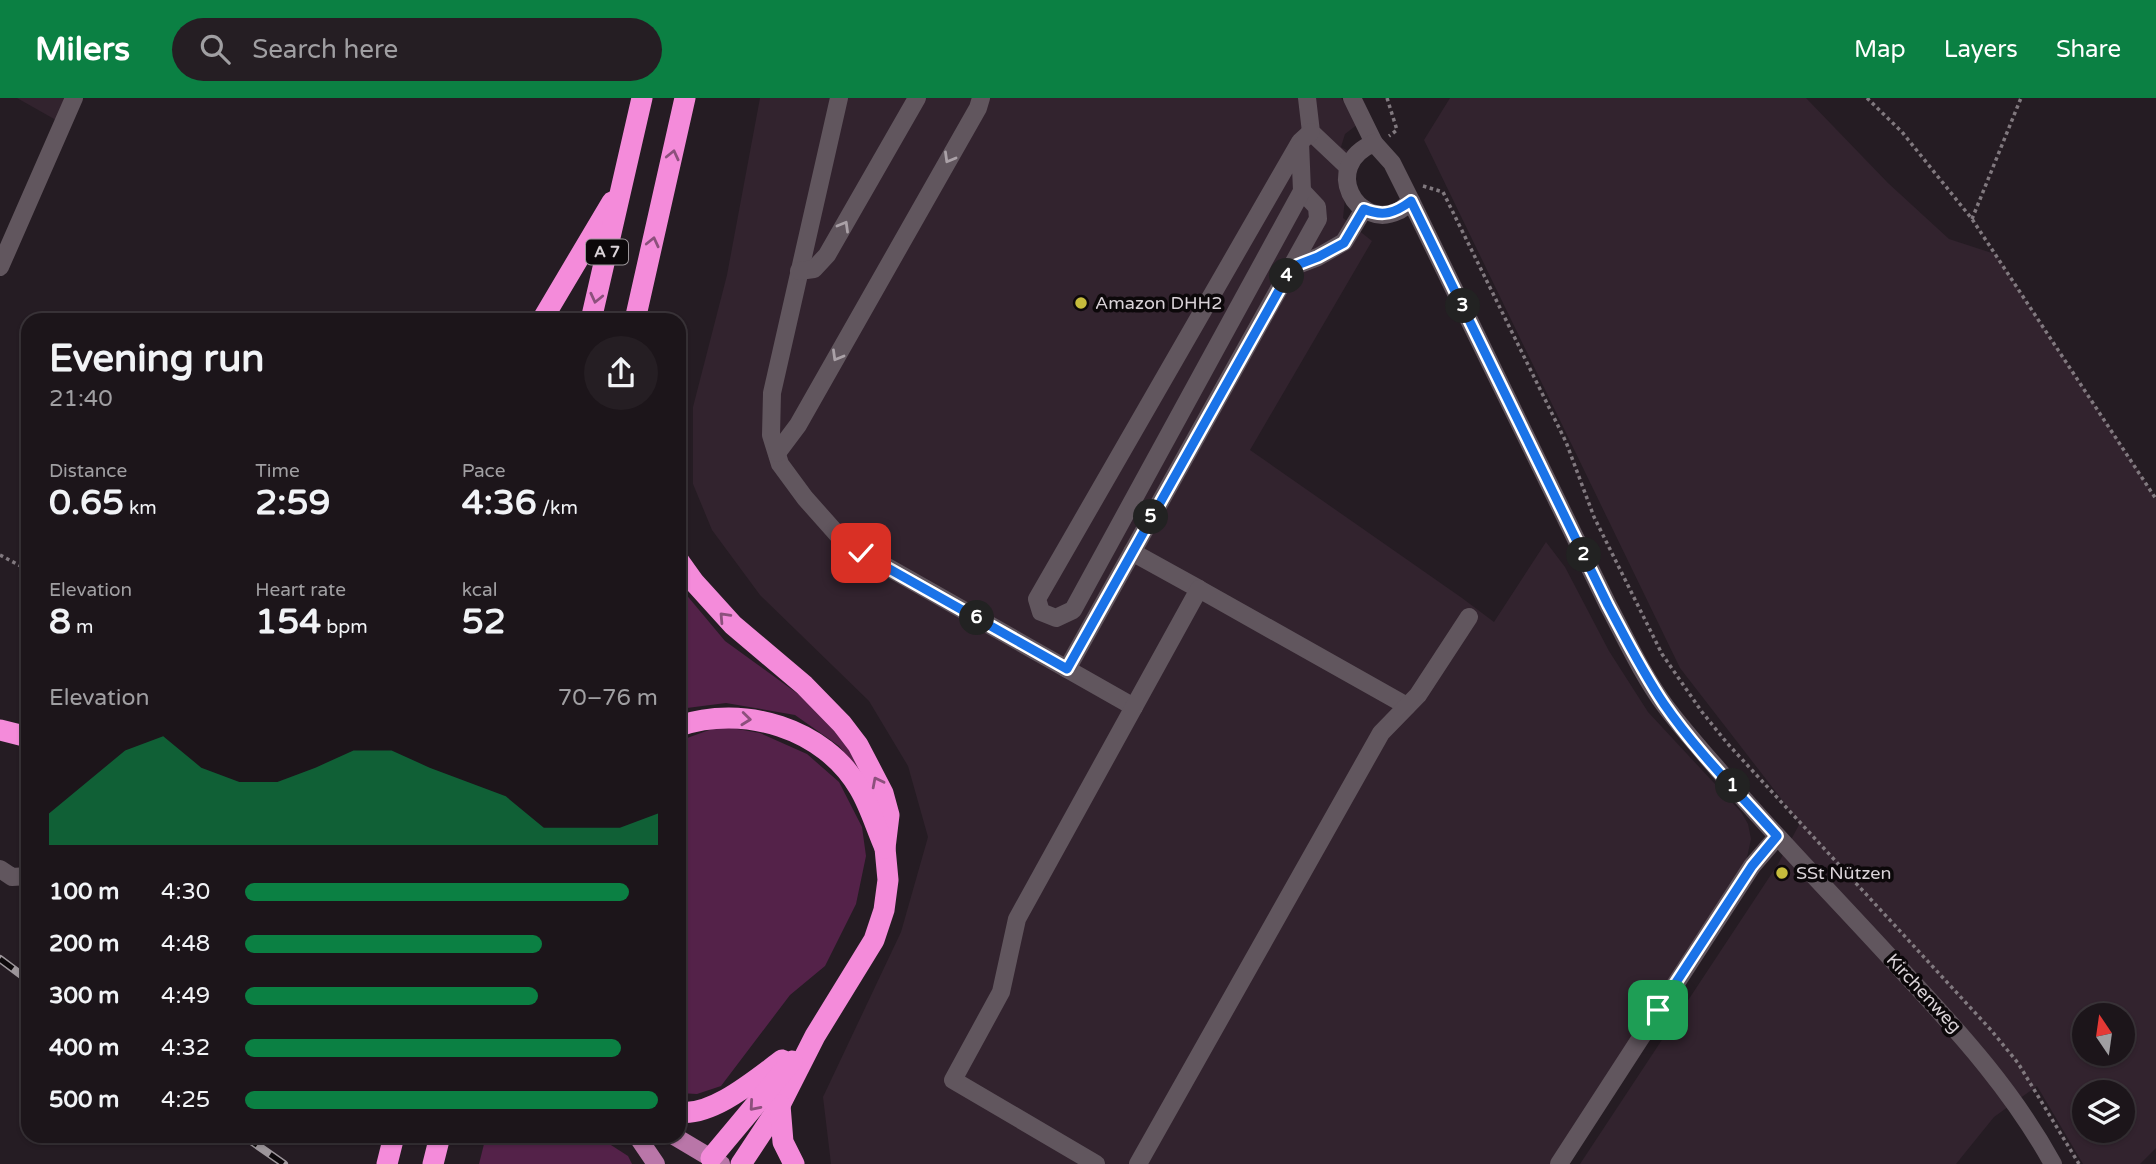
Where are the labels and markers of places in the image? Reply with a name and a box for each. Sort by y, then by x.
pin: 4 [1270,258,1304,294]
pin: 3 [1446,288,1480,324]
place label: Amazon DHH2 [1095,292,1223,314]
marker: Amazon DHH2 [1073,295,1089,311]
pin: 5 [1134,500,1168,534]
pin [831,523,891,583]
pin: 2 [1566,538,1602,573]
pin: 6 [960,601,995,636]
pin: 1 [1716,768,1750,804]
place label: SSt Nützen [1796,862,1892,884]
marker: SSt Nützen [1774,865,1790,881]
pin [1628,980,1688,1040]

